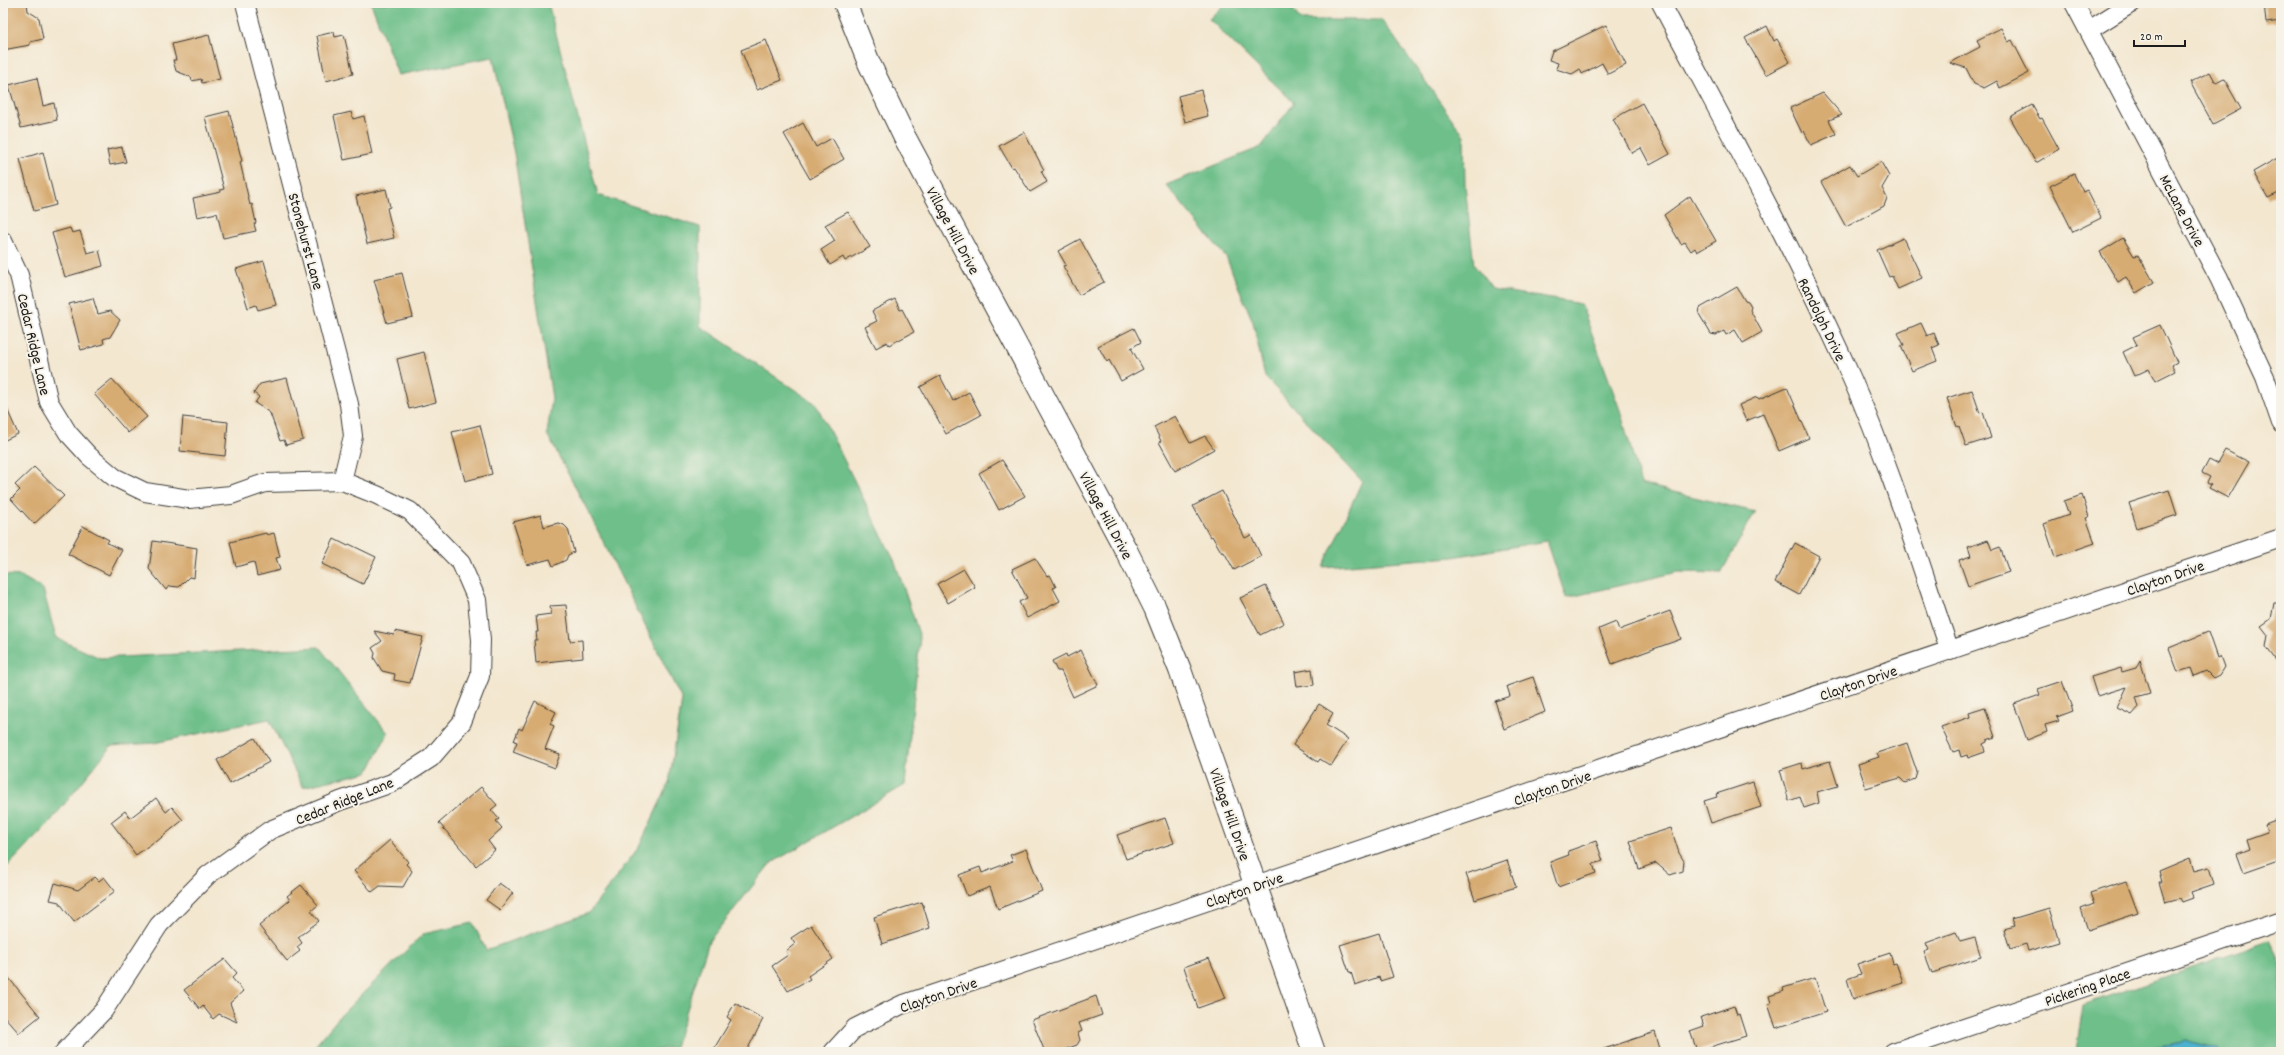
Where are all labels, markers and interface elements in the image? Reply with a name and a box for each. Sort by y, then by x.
scale bar [2134,22,2185,48]
text: 20 m [2140,29,2163,46]
street label: McLane Drive [2152,171,2209,251]
street label: Village Hill Drive [919,183,985,279]
street label: Stonehurst Lane [281,191,329,293]
street label: Randolph Drive [1791,274,1851,366]
street label: Cedar Ridge Lane [10,291,55,398]
street label: Village Hill Drive [1072,468,1138,564]
street label: Clayton Drive [2124,555,2208,603]
street label: Clayton Drive [1817,660,1901,708]
street label: Village Hill Drive [1202,765,1255,864]
street label: Clayton Drive [1511,765,1595,813]
street label: Cedar Ridge Lane [292,772,397,832]
street label: Clayton Drive [1203,867,1287,915]
street label: Pickering Place [2042,963,2134,1014]
street label: Clayton Drive [897,972,981,1020]

